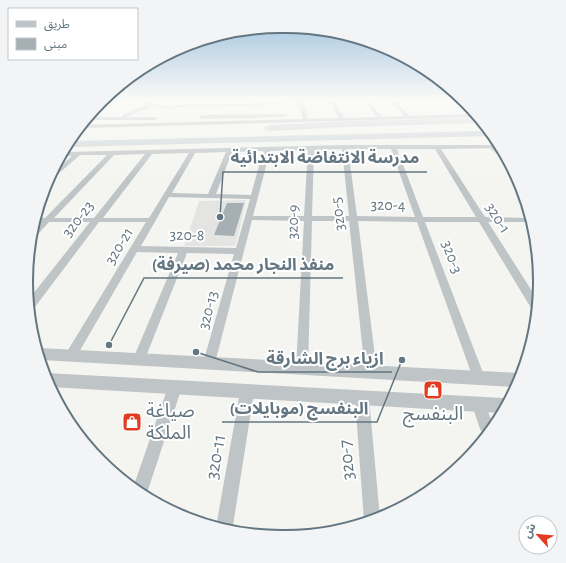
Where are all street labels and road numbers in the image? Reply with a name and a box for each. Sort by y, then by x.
street label: 320-5 [328,196,348,232]
street label: 320-4 [370,197,406,213]
street label: 320-23 [59,198,97,240]
street label: 320-1 [483,200,513,236]
street label: 320-9 [284,204,302,240]
street label: 320-21 [102,225,136,267]
street label: 320-8 [169,227,205,243]
street label: 320-3 [439,238,465,276]
street label: 320-13 [195,289,221,331]
street label: 320-11 [203,433,229,481]
street label: 320-7 [336,439,358,481]

